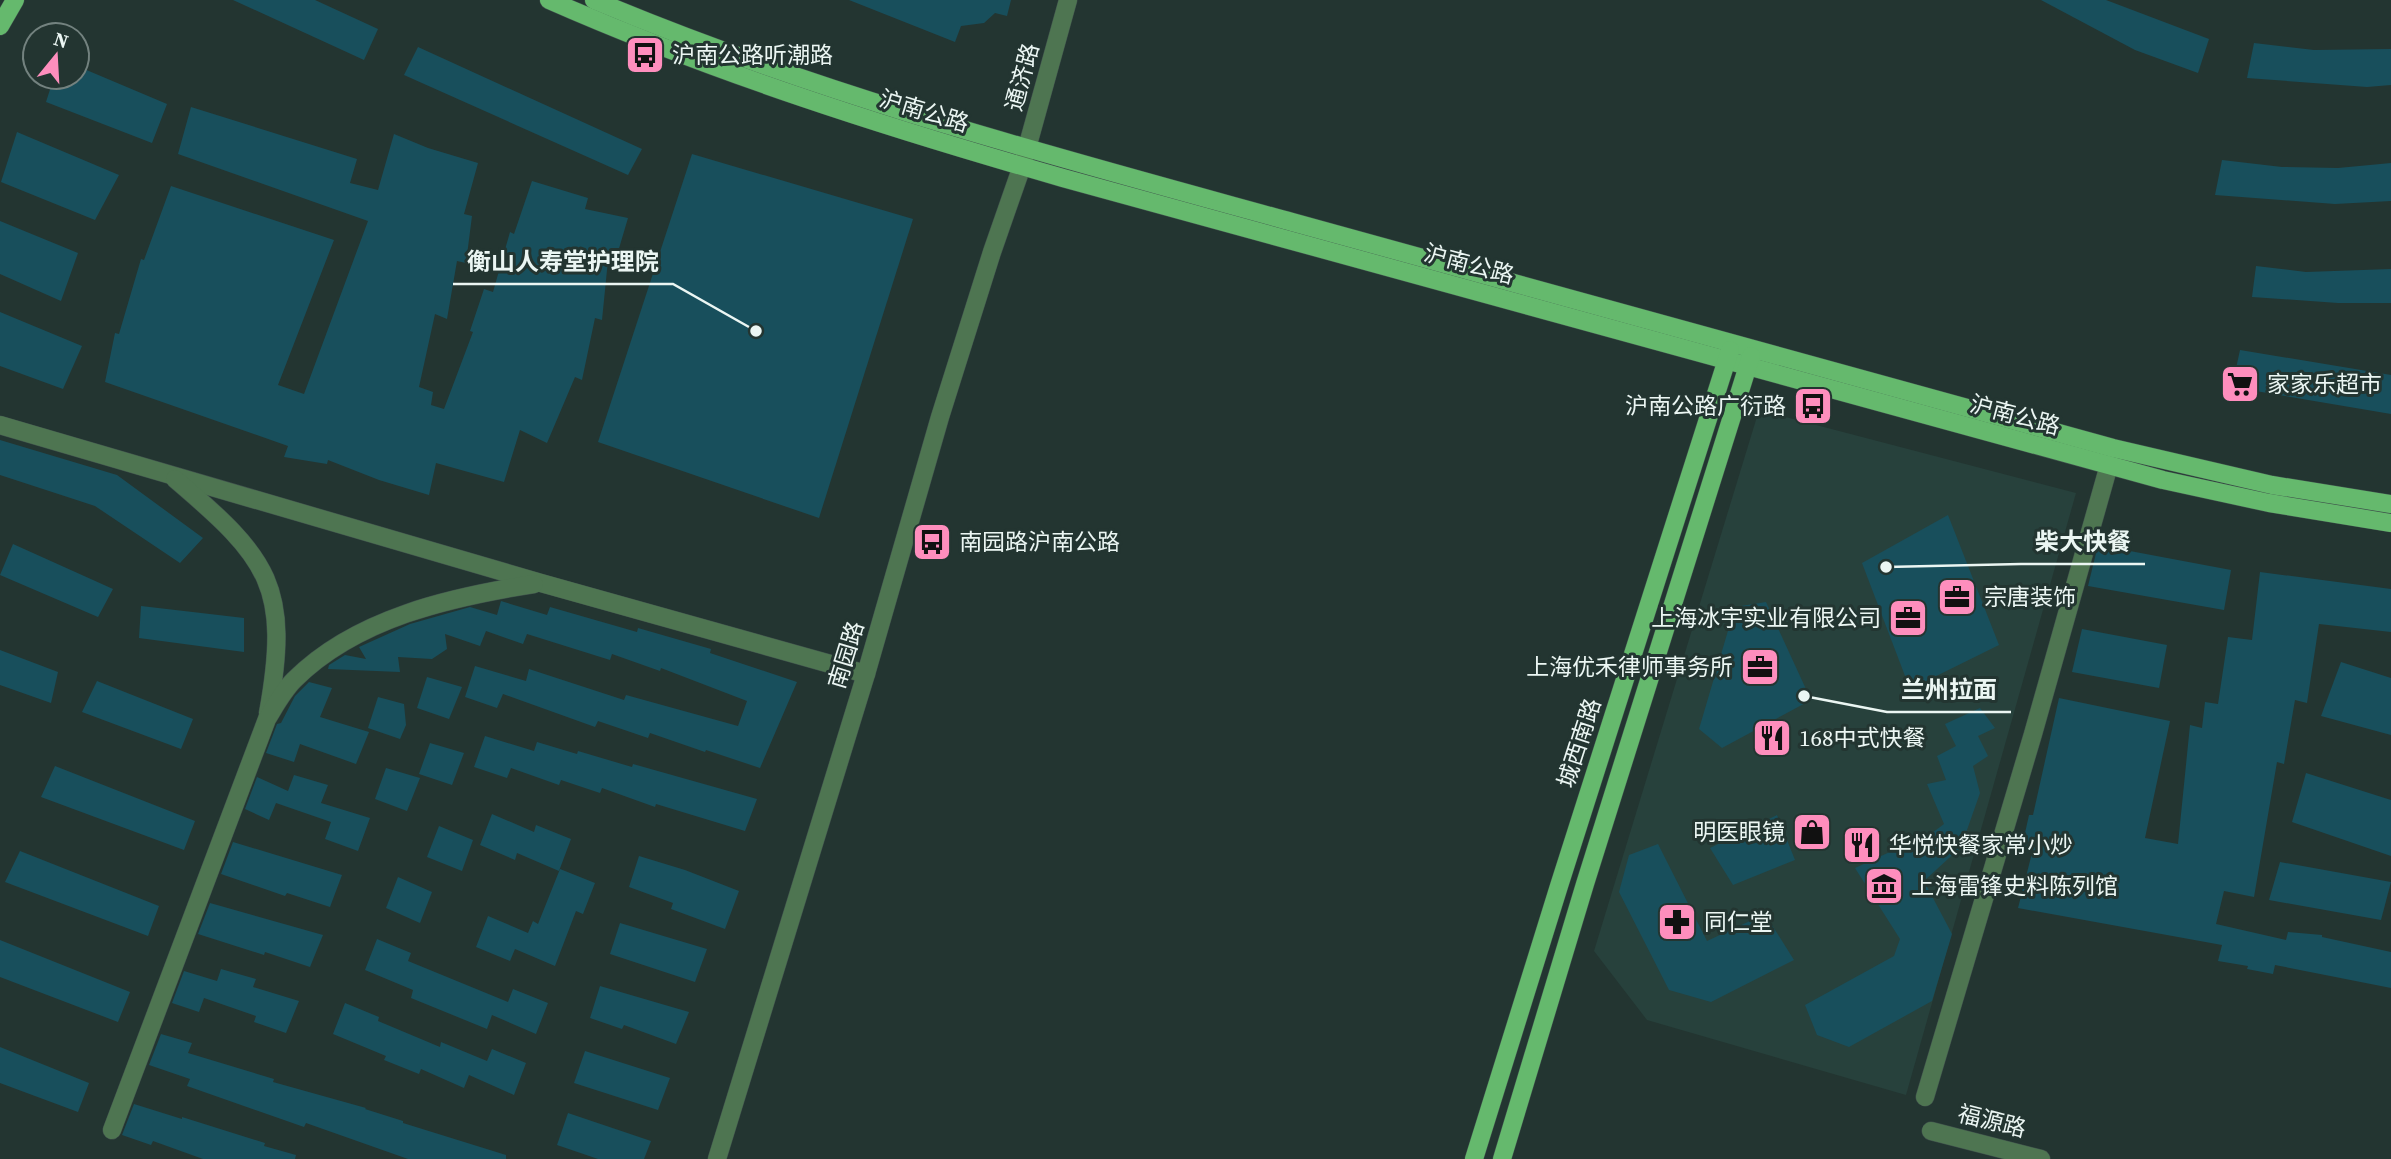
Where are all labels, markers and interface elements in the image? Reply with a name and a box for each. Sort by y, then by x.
north arrow [21,21,91,91]
text: N [51,25,72,54]
bus stop icon: 沪南公路听潮路 [624,34,666,76]
place label: 沪南公路听潮路 [672,39,833,71]
street label: 通济路 [998,40,1046,114]
street label: 沪南公路 [875,82,973,140]
street label: 沪南公路 [1420,237,1518,291]
callout: 衡山人寿堂护理院 [453,239,673,284]
text: 衡山人寿堂护理院 [467,245,659,278]
supermarket icon: 家家乐超市 [2219,363,2261,405]
place label: 家家乐超市 [2267,368,2382,400]
bus stop icon: 沪南公路广衍路 [1792,385,1834,427]
street label: 沪南公路 [1966,388,2064,442]
place label: 沪南公路广衍路 [1625,390,1786,422]
callout: 柴大快餐 [2021,519,2145,564]
bus stop icon: 南园路沪南公路 [911,521,953,563]
text: 柴大快餐 [2035,525,2131,558]
place label: 南园路沪南公路 [959,526,1120,558]
office icon: 宗唐装饰 [1936,576,1978,618]
place label: 宗唐装饰 [1984,581,2076,613]
office icon: 上海冰宇实业有限公司 [1887,597,1929,639]
place label: 上海冰宇实业有限公司 [1651,602,1881,634]
street label: 南园路 [821,617,871,693]
office icon: 上海优禾律师事务所 [1739,646,1781,688]
place label: 上海优禾律师事务所 [1526,651,1733,683]
callout: 兰州拉面 [1887,667,2011,712]
text: 兰州拉面 [1901,673,1997,706]
street label: 城西南路 [1550,694,1608,792]
restaurant icon: 168中式快餐 [1751,717,1793,759]
place label: 168中式快餐 [1799,722,1926,754]
shop icon: 明医眼镜 [1791,811,1833,853]
place label: 明医眼镜 [1693,816,1785,848]
restaurant icon: 华悦快餐家常小炒 [1841,824,1883,866]
place label: 华悦快餐家常小炒 [1889,829,2073,861]
museum icon: 上海雷锋史料陈列馆 [1863,865,1905,907]
place label: 上海雷锋史料陈列馆 [1911,870,2118,902]
pharmacy icon: 同仁堂 [1656,901,1698,943]
place label: 同仁堂 [1704,906,1773,938]
street label: 福源路 [1955,1097,2029,1145]

